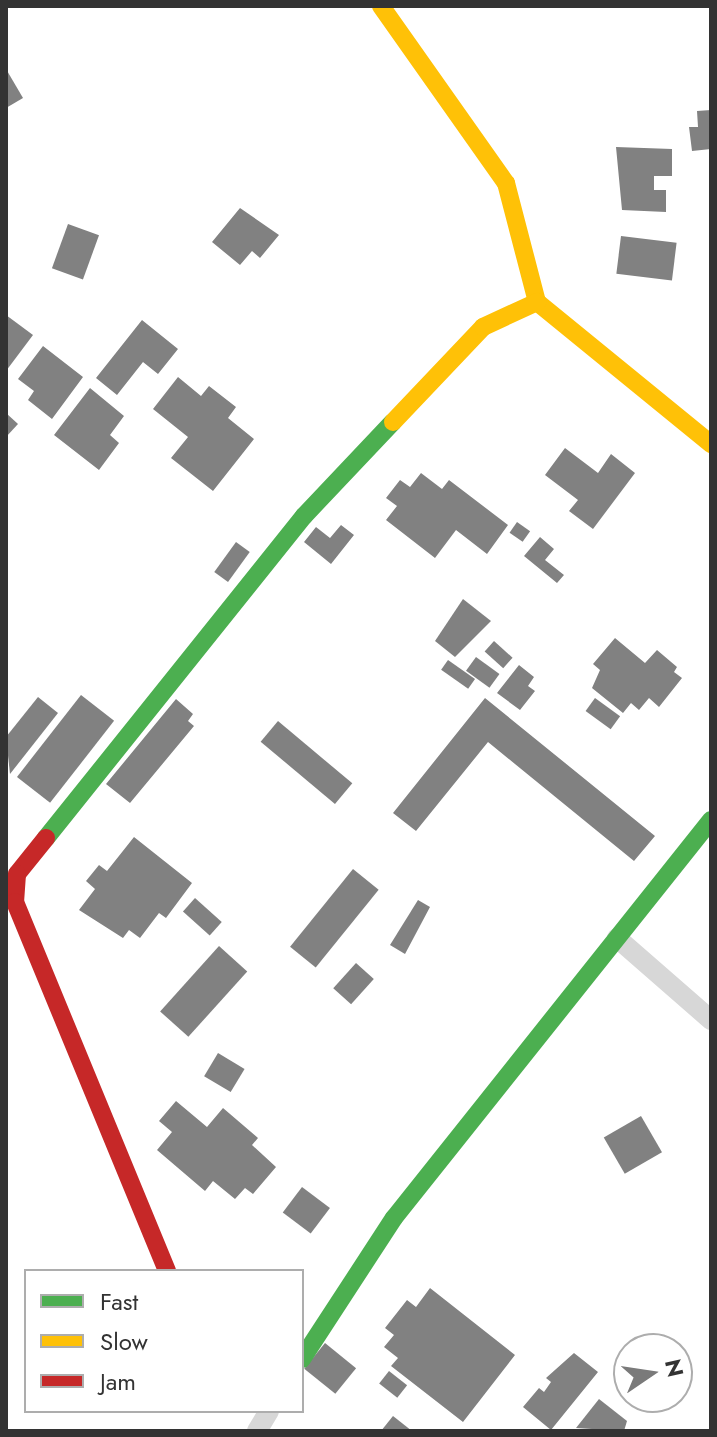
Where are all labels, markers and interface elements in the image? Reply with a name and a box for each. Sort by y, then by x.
legend [24,1269,304,1413]
text: Fast [100,1284,138,1319]
text: Slow [100,1324,148,1359]
north arrow [613,1333,693,1413]
text: N [657,1356,692,1380]
text: Jam [100,1364,136,1399]

